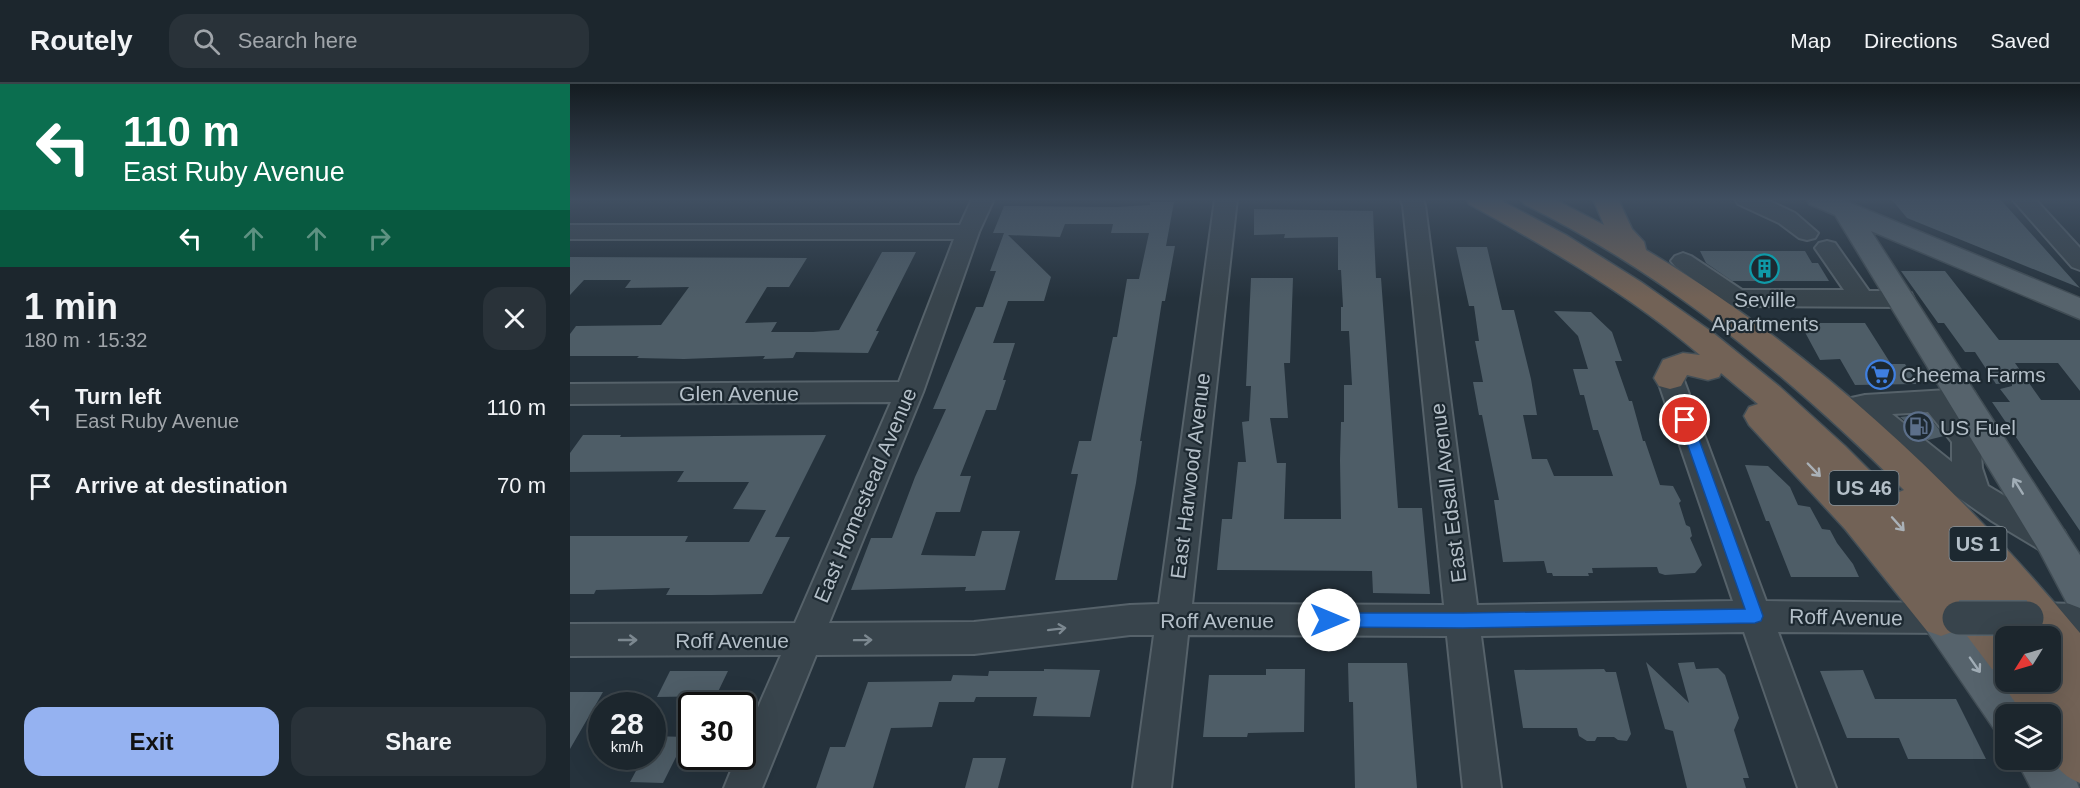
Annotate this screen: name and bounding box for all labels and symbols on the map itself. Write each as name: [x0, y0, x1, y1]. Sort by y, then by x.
building icon: Seville Apartments: [1749, 252, 1781, 284]
place label: Seville Apartments: [1711, 288, 1819, 335]
supermarket icon: Cheema Farms: [1864, 358, 1896, 390]
place label: Cheema Farms: [1901, 363, 2046, 386]
street label: East Harwood Avenue: [1166, 372, 1214, 580]
street label: Glen Avenue: [679, 382, 799, 405]
street label: East Homestead Avenue: [809, 384, 921, 606]
pin: [1659, 394, 1710, 445]
street label: East Edsall Avenue: [1426, 402, 1470, 584]
fuel station icon: US Fuel: [1903, 411, 1935, 443]
place label: US Fuel: [1940, 416, 2016, 439]
one-way arrow: [1807, 462, 1821, 477]
road number: US 46: [1830, 471, 1898, 505]
one-way arrow: [2012, 478, 2024, 495]
one-way arrow: [1891, 516, 1905, 531]
road number: US 1: [1950, 527, 2006, 561]
position arrow: [1297, 588, 1361, 652]
street label: Roff Avenue: [1789, 605, 1903, 629]
street label: Roff Avenue: [1160, 609, 1274, 632]
one-way arrow: [1047, 623, 1067, 634]
north arrow: [1995, 626, 2061, 692]
street label: Roff Avenue: [675, 629, 789, 652]
one-way arrow: [618, 634, 638, 646]
one-way arrow: [852, 634, 872, 645]
one-way arrow: [1969, 657, 1981, 673]
speed limit sign: 30: [678, 692, 756, 770]

